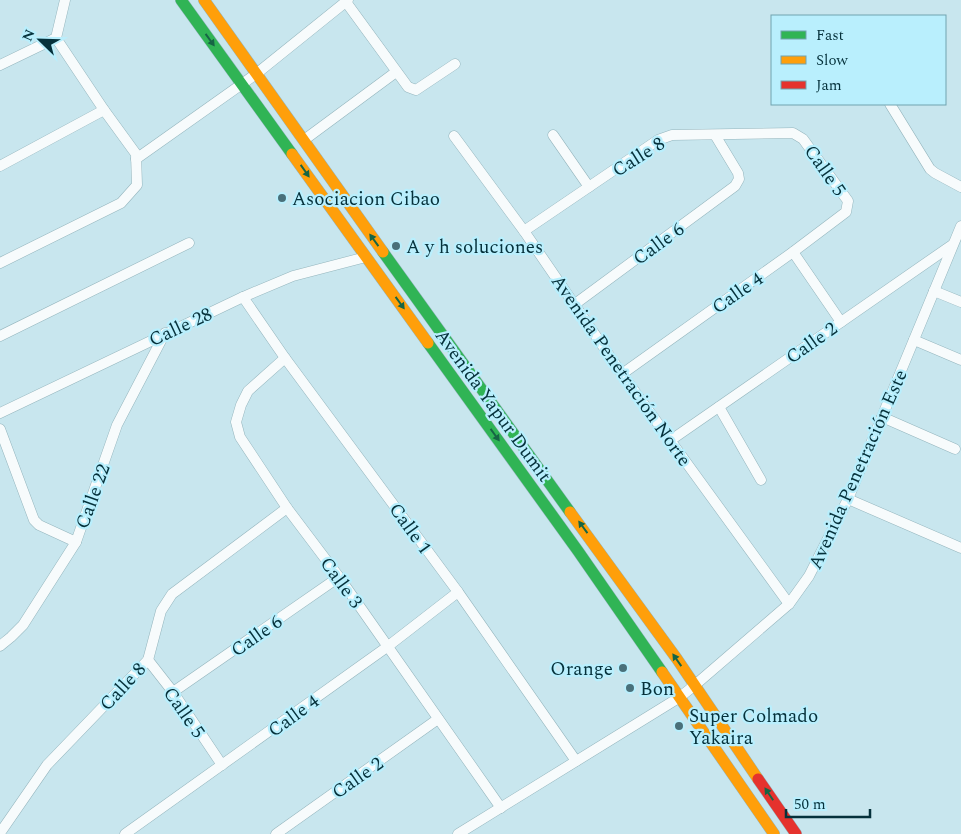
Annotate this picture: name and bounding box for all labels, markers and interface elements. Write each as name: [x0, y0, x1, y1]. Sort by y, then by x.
north arrow: [15, 15, 65, 65]
legend: [771, 15, 946, 105]
text: Fast: [816, 24, 844, 47]
text: N: [17, 26, 40, 44]
one-way arrow: [205, 33, 215, 47]
text: Slow: [816, 49, 848, 72]
text: Jam: [816, 74, 842, 97]
street label: Calle 8: [607, 130, 671, 185]
street label: Calle 5: [796, 139, 853, 203]
one-way arrow: [300, 164, 310, 178]
place label: Asociacion Cibao: [292, 185, 440, 214]
marker: Asociacion Cibao: [276, 192, 288, 204]
street label: Calle 6: [627, 216, 691, 273]
one-way arrow: [369, 233, 379, 247]
place label: A y h soluciones: [406, 233, 543, 262]
marker: A y h soluciones: [390, 240, 402, 252]
street label: Calle 4: [706, 265, 770, 322]
street label: Avenida Penetración Norte: [543, 269, 698, 473]
one-way arrow: [394, 297, 404, 310]
street label: Calle 28: [144, 300, 217, 355]
street label: Calle 2: [780, 315, 844, 372]
street label: Avenida Yapur Dumit: [427, 323, 558, 489]
street label: Avenida Penetración Este: [801, 365, 916, 574]
one-way arrow: [489, 428, 500, 441]
street label: Calle 22: [68, 460, 119, 533]
street label: Calle 1: [381, 497, 438, 561]
one-way arrow: [577, 521, 588, 534]
street label: Calle 3: [312, 551, 370, 615]
street label: Calle 6: [225, 608, 289, 665]
one-way arrow: [672, 653, 682, 666]
place label: Orange: [550, 655, 613, 684]
street label: Calle 8: [93, 656, 153, 718]
marker: Orange: [617, 662, 629, 674]
place label: Bon: [640, 675, 674, 704]
street label: Calle 5: [155, 681, 212, 745]
marker: Bon: [624, 682, 636, 694]
street label: Calle 4: [262, 687, 326, 745]
place label: Super Colmado Yakaira: [689, 702, 818, 753]
marker: Super Colmado Yakaira: [673, 720, 685, 732]
street label: Calle 2: [326, 750, 390, 807]
scale bar: [786, 786, 870, 818]
one-way arrow: [764, 787, 774, 800]
text: 50 m: [794, 793, 826, 816]

